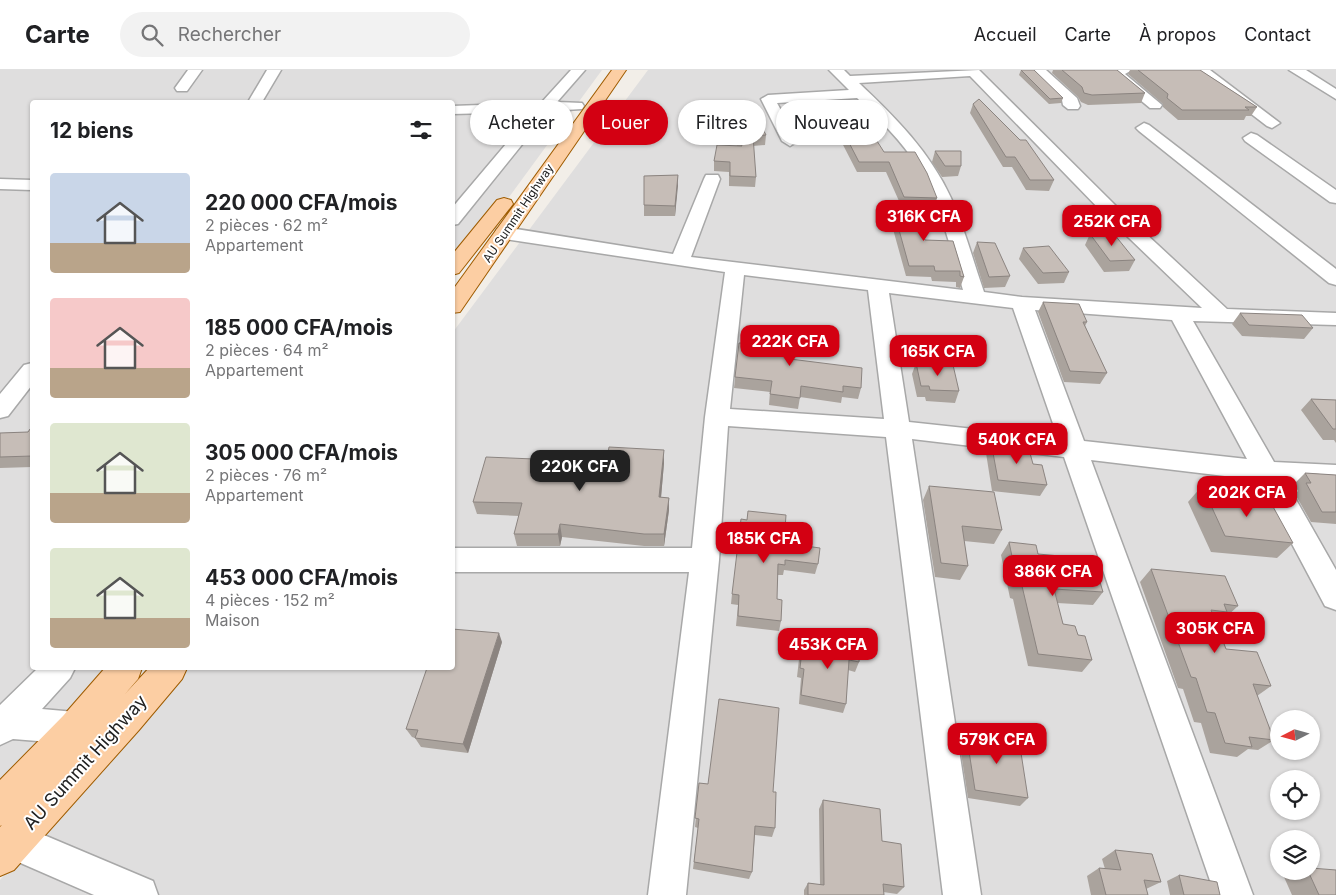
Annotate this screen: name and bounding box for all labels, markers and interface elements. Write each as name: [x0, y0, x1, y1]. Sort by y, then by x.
search box: [120, 12, 470, 57]
text: Carte: [25, 20, 90, 49]
icon: search: [138, 21, 166, 49]
text: Rechercher: [178, 23, 281, 46]
text: Accueil: [974, 24, 1037, 45]
text: Carte: [1065, 24, 1111, 45]
text: À propos: [1139, 24, 1216, 45]
text: Contact: [1244, 24, 1311, 45]
chip: Acheter: [470, 100, 573, 145]
chip: Louer: [583, 100, 668, 145]
chip: Filtres: [678, 100, 766, 145]
chip: Nouveau: [776, 100, 888, 145]
icon: filters: [407, 116, 435, 144]
text: 12 biens: [50, 118, 134, 143]
street label: AU Summit Highway: [479, 161, 557, 265]
text: 220 000 CFA/mois: [205, 190, 398, 215]
icon: home: [90, 193, 150, 253]
pin: 316K CFA: [872, 200, 976, 242]
pin: 252K CFA: [1060, 204, 1164, 247]
text: 316K CFA: [887, 206, 961, 226]
text: 252K CFA: [1073, 211, 1151, 231]
text: 2 pièces · 62 m²: [205, 215, 328, 235]
text: Appartement: [205, 235, 303, 255]
text: 185 000 CFA/mois: [205, 315, 393, 340]
icon: home: [90, 318, 150, 378]
pin: 222K CFA: [738, 324, 842, 367]
text: 222K CFA: [751, 331, 829, 351]
pin: 165K CFA: [886, 334, 990, 377]
text: 2 pièces · 64 m²: [205, 340, 329, 360]
text: 165K CFA: [901, 341, 975, 361]
text: Appartement: [205, 360, 303, 380]
pin: 540K CFA: [965, 422, 1069, 465]
text: 540K CFA: [978, 429, 1056, 449]
text: 305 000 CFA/mois: [205, 440, 398, 465]
icon: home: [90, 443, 150, 503]
pin: 220K CFA: [528, 450, 632, 492]
text: 220K CFA: [541, 456, 619, 476]
text: 2 pièces · 76 m²: [205, 465, 327, 485]
pin: 202K CFA: [1195, 476, 1299, 518]
text: 202K CFA: [1208, 482, 1286, 502]
text: Appartement: [205, 485, 303, 505]
pin: 185K CFA: [712, 522, 816, 564]
text: 185K CFA: [727, 528, 801, 548]
pin: 386K CFA: [1001, 554, 1105, 597]
text: 386K CFA: [1014, 561, 1092, 581]
text: 453 000 CFA/mois: [205, 565, 398, 590]
icon: home: [90, 568, 150, 628]
text: 4 pièces · 152 m²: [205, 590, 335, 610]
text: Maison: [205, 610, 260, 630]
pin: 305K CFA: [1163, 612, 1267, 654]
text: 305K CFA: [1176, 618, 1254, 638]
pin: 453K CFA: [776, 628, 880, 670]
text: 453K CFA: [789, 634, 867, 654]
street label: AU Summit Highway: [19, 690, 151, 834]
north arrow: [1270, 710, 1320, 760]
map controls: [1270, 710, 1320, 880]
pin: 579K CFA: [945, 722, 1049, 765]
text: 579K CFA: [959, 729, 1035, 749]
button: locate: [1270, 770, 1320, 820]
button: layers: [1270, 830, 1320, 880]

